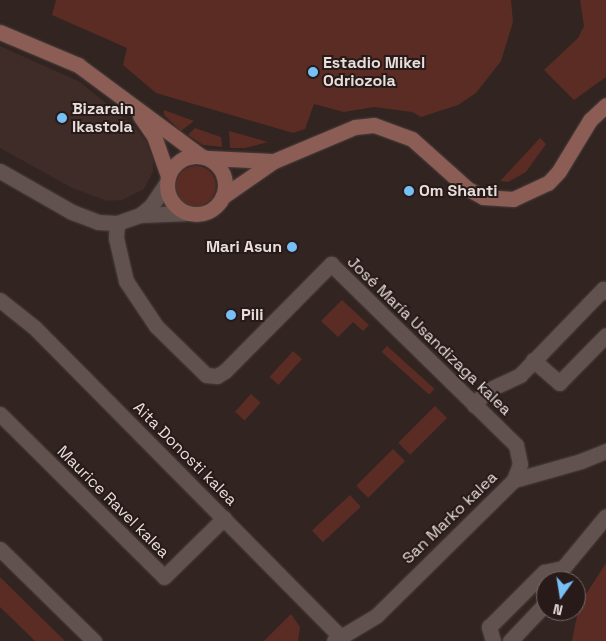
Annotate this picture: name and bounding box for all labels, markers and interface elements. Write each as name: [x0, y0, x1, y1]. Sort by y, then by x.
place label: Estadio Mikel Odriozola: [323, 53, 425, 91]
marker: Estadio Mikel Odriozola: [307, 66, 319, 78]
place label: Bizarain Ikastola: [72, 99, 134, 137]
marker: Bizarain Ikastola: [56, 112, 68, 124]
place label: Om Shanti: [419, 181, 498, 201]
marker: Om Shanti: [403, 185, 415, 197]
place label: Mari Asun: [206, 237, 282, 257]
marker: Mari Asun: [286, 241, 298, 253]
street label: José María Usandizaga kalea: [343, 252, 515, 420]
place label: Pili: [241, 305, 263, 325]
marker: Pili: [225, 309, 237, 321]
street label: Aita Donosti kalea: [129, 398, 241, 510]
street label: Maurice Ravel kalea: [53, 442, 173, 562]
street label: San Marko kalea: [399, 468, 501, 568]
north arrow: [536, 571, 586, 621]
text: N: [551, 600, 564, 619]

